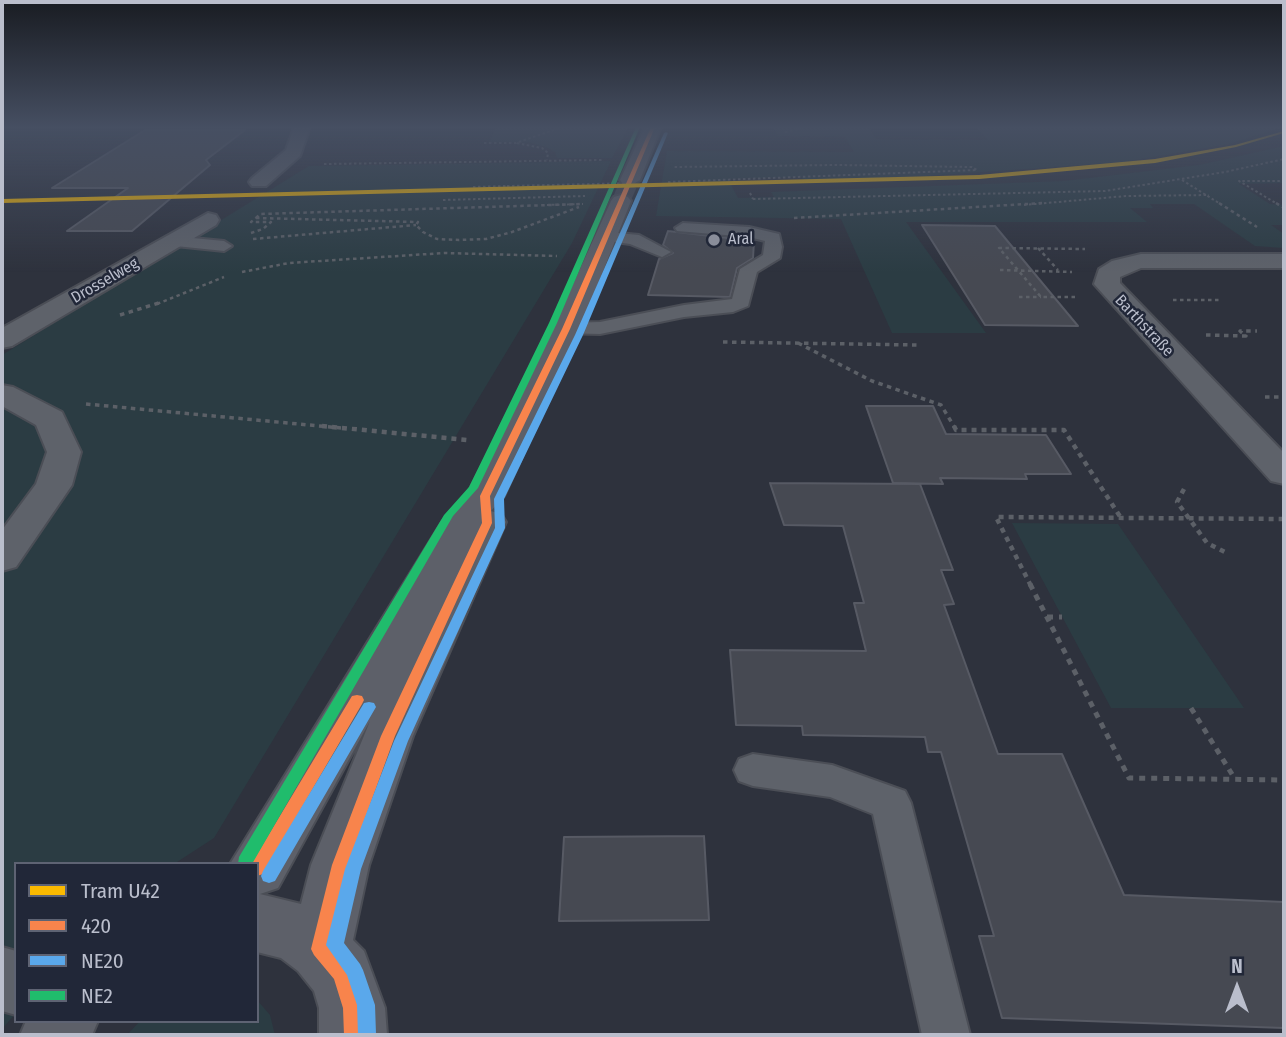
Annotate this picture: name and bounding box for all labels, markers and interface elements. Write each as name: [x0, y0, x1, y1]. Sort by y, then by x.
place label: Aral: [728, 230, 753, 250]
marker: Aral: [706, 232, 722, 248]
street label: Drosselweg: [68, 254, 142, 308]
street label: Barthstraße: [1111, 291, 1177, 361]
legend: [14, 862, 259, 1023]
text: Tram U42: [81, 878, 160, 904]
text: 420: [81, 913, 111, 939]
text: NE20: [81, 948, 124, 974]
north arrow: [1202, 953, 1272, 1023]
text: N: [1231, 955, 1243, 978]
text: NE2: [81, 983, 113, 1009]

